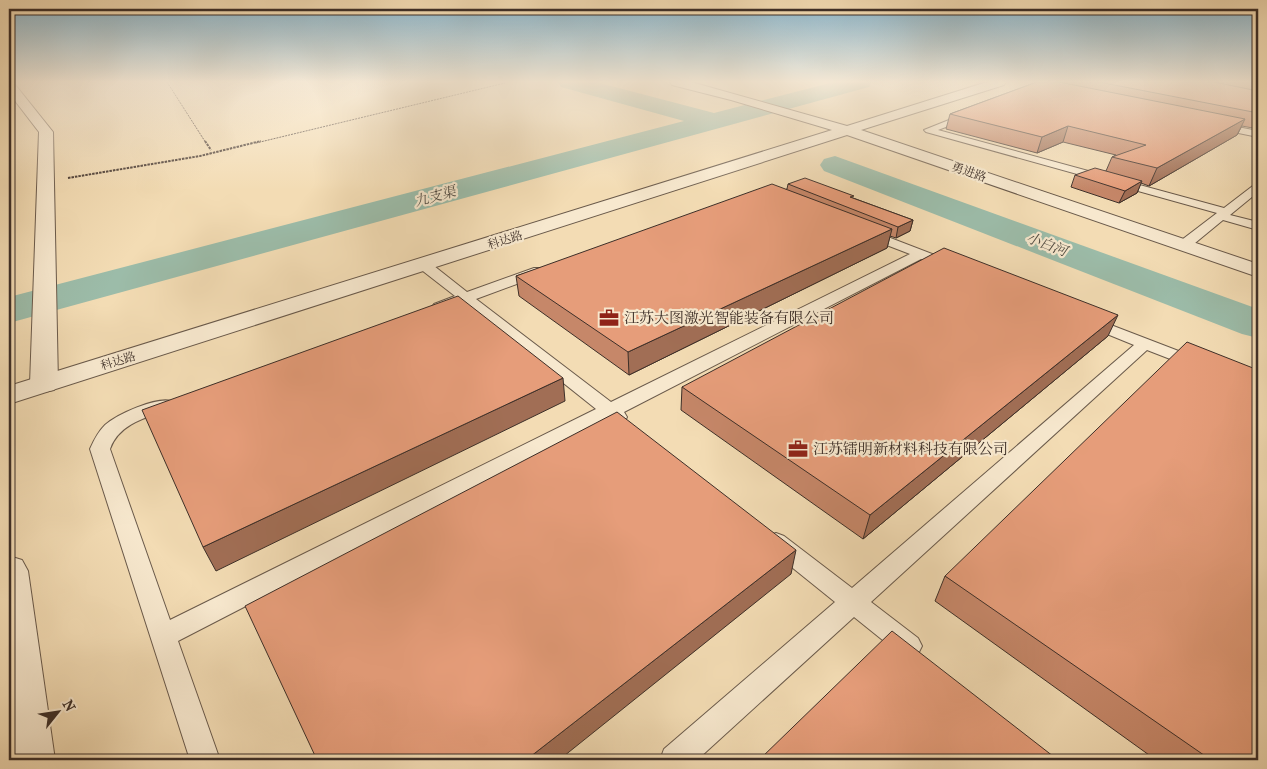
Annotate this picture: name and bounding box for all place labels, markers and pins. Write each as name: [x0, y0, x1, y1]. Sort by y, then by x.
office icon: 江苏大图激光智能装备有限公司: [598, 307, 620, 329]
place label: 江苏大图激光智能装备有限公司: [624, 309, 834, 327]
office icon: 江苏镭明新材料科技有限公司: [787, 438, 809, 460]
place label: 江苏镭明新材料科技有限公司: [813, 440, 1008, 458]

